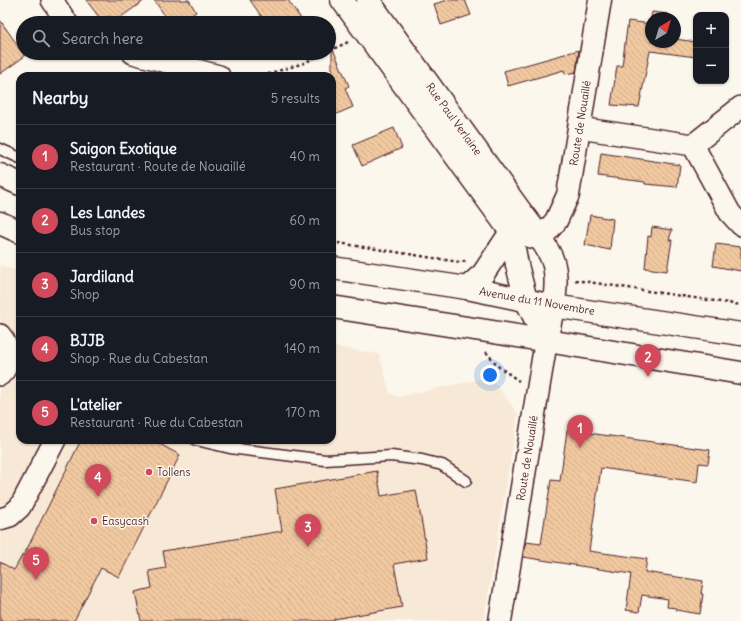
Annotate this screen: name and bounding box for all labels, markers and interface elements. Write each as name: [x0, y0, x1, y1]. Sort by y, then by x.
north arrow: [645, 12, 681, 48]
map controls: [693, 12, 729, 84]
button: +: [693, 12, 729, 48]
search box: [16, 16, 336, 60]
icon: search: [30, 27, 52, 49]
text: Search here: [62, 29, 143, 48]
button: −: [693, 48, 729, 84]
street label: Route de Nouaillé: [566, 79, 594, 167]
street label: Rue Paul Verlaine: [423, 80, 485, 158]
text: Nearby: [32, 87, 88, 109]
text: 5 results: [271, 90, 320, 107]
text: Saigon Exotique: [70, 139, 177, 158]
text: 1: [42, 148, 48, 165]
text: 40 m: [289, 148, 320, 165]
text: Restaurant · Route de Nouaillé: [70, 158, 246, 175]
text: Les Landes: [70, 203, 145, 222]
text: 2: [41, 212, 49, 229]
text: 60 m: [289, 212, 320, 229]
text: Bus stop: [70, 222, 120, 239]
text: Jardiland: [70, 267, 134, 286]
text: 3: [41, 276, 49, 293]
text: 90 m: [289, 276, 320, 293]
street label: Avenue du 11 Novembre: [478, 284, 596, 318]
text: Shop: [70, 286, 99, 303]
text: BJJB: [70, 331, 105, 350]
text: 4: [41, 340, 49, 357]
text: 140 m: [284, 340, 320, 357]
pin: 2: [635, 344, 661, 377]
text: Shop · Rue du Cabestan: [70, 350, 208, 367]
your location: [480, 365, 500, 385]
text: L'atelier: [70, 395, 122, 414]
text: 5: [41, 404, 49, 421]
text: 170 m: [285, 404, 320, 421]
text: Restaurant · Rue du Cabestan: [70, 414, 243, 431]
street label: Route de Nouaillé: [513, 414, 541, 502]
pin: 1: [567, 415, 593, 448]
pin: 4: [85, 464, 111, 497]
place label: Tollens: [157, 465, 190, 479]
marker: Tollens: [144, 467, 154, 477]
place label: Easycash: [102, 514, 149, 528]
pin: 3: [295, 514, 321, 547]
marker: Easycash: [89, 516, 99, 526]
pin: 5: [23, 547, 49, 580]

